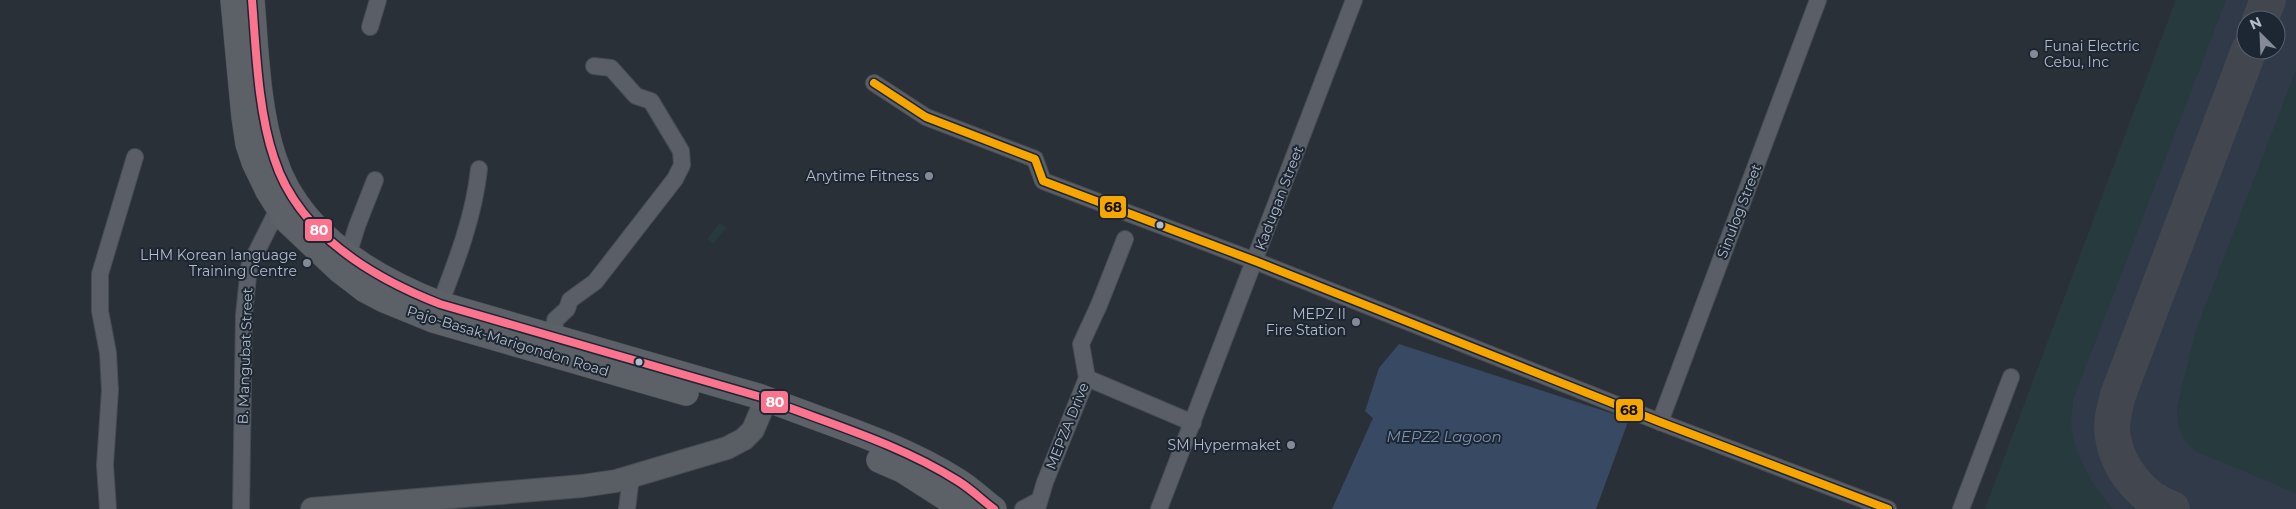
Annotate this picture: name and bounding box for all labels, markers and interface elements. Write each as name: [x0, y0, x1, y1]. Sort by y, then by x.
north arrow: [2236, 10, 2286, 60]
text: N: [2247, 13, 2265, 34]
place label: Funai Electric Cebu, Inc: [2044, 37, 2140, 71]
marker: Funai Electric Cebu, Inc: [2028, 48, 2040, 60]
street label: Kadugan Street: [1251, 143, 1307, 253]
street label: Sinulog Street: [1713, 161, 1765, 261]
place label: Anytime Fitness: [806, 167, 919, 185]
marker: Anytime Fitness: [923, 170, 935, 182]
line badge: 68: [1099, 195, 1127, 219]
text: 68: [1104, 198, 1122, 216]
line badge: 80: [304, 218, 333, 242]
unlabelled marker: [1155, 220, 1165, 230]
text: 80: [310, 221, 328, 239]
place label: LHM Korean language Training Centre: [140, 246, 297, 280]
marker: LHM Korean language Training Centre: [301, 257, 313, 269]
street label: B. Mangubat Street: [234, 287, 256, 425]
street label: Pajo-Basak-Marigondon Road: [405, 302, 611, 380]
place label: MEPZ II Fire Station: [1266, 305, 1346, 339]
marker: MEPZ II Fire Station: [1350, 316, 1362, 328]
unlabelled marker: [634, 357, 644, 367]
street label: MEPZA Drive: [1041, 380, 1093, 472]
line badge: 80: [760, 390, 789, 414]
text: 80: [766, 393, 784, 411]
line badge: 68: [1615, 398, 1644, 422]
text: 68: [1620, 401, 1638, 419]
water label: MEPZ2 Lagoon: [1386, 427, 1502, 446]
place label: SM Hypermaket: [1168, 436, 1281, 454]
marker: SM Hypermaket: [1285, 439, 1297, 451]

